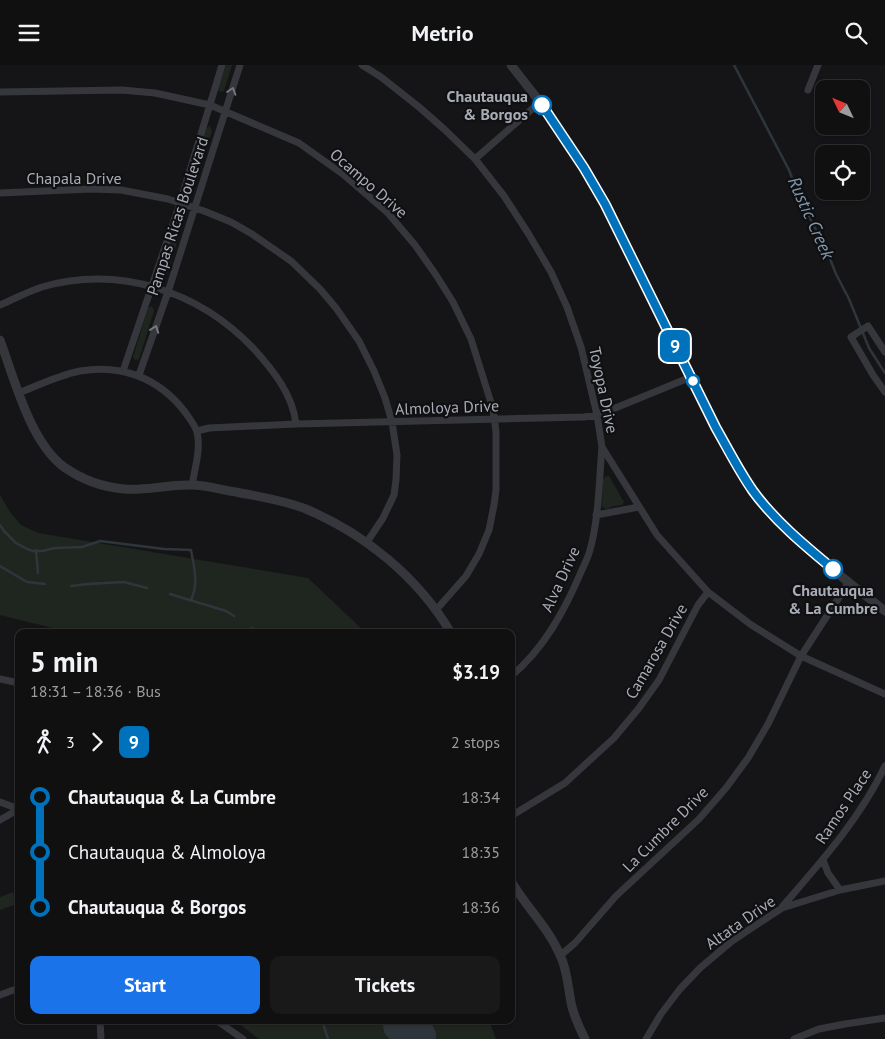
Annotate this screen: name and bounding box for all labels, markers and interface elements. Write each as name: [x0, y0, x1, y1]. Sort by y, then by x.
icon: menu: [15, 19, 43, 47]
text: Metrio: [412, 19, 473, 47]
icon: search: [842, 19, 870, 47]
north arrow: [815, 80, 870, 135]
map controls: [815, 80, 870, 200]
place label: Chautauqua & Borgos: [447, 86, 528, 124]
one-way arrow: [226, 88, 236, 96]
marker: Chautauqua & Borgos: [532, 95, 552, 115]
street label: Pampas Ricas Boulevard: [142, 134, 212, 298]
street label: Ocampo Drive: [326, 144, 412, 222]
button: locate: [815, 145, 870, 200]
street label: Chapala Drive: [26, 168, 122, 188]
water label: Rustic Creek: [783, 173, 840, 264]
one-way arrow: [149, 326, 159, 334]
line badge: 9: [659, 330, 691, 362]
text: 9: [670, 334, 680, 357]
street label: Toyopa Drive: [585, 345, 623, 435]
unlabelled marker: [686, 374, 700, 388]
street label: Almoloya Drive: [395, 395, 499, 419]
street label: Alva Drive: [536, 543, 584, 615]
marker: Chautauqua & La Cumbre: [823, 559, 843, 579]
place label: Chautauqua & La Cumbre: [788, 580, 878, 618]
street label: Camarosa Drive: [621, 600, 691, 702]
text: 5 min: [30, 643, 98, 680]
text: $3.19: [452, 660, 500, 684]
text: 18:31 – 18:36 · Bus: [30, 681, 161, 701]
icon: walk: [30, 728, 58, 756]
icon: forward: [83, 728, 111, 756]
text: 9: [129, 730, 139, 753]
text: 3: [66, 732, 75, 752]
text: 2 stops: [451, 732, 500, 752]
street label: Ramos Place: [811, 765, 875, 847]
street label: La Cumbre Drive: [618, 782, 712, 876]
text: Chautauqua & La Cumbre: [68, 785, 276, 809]
text: 18:34: [462, 787, 500, 807]
text: Chautauqua & Almoloya: [68, 840, 266, 864]
text: 18:35: [462, 842, 500, 862]
street label: Altata Drive: [701, 891, 779, 953]
text: Chautauqua & Borgos: [68, 895, 246, 919]
text: 18:36: [462, 897, 500, 917]
button: Start: [30, 956, 260, 1014]
button: Tickets: [270, 956, 500, 1014]

